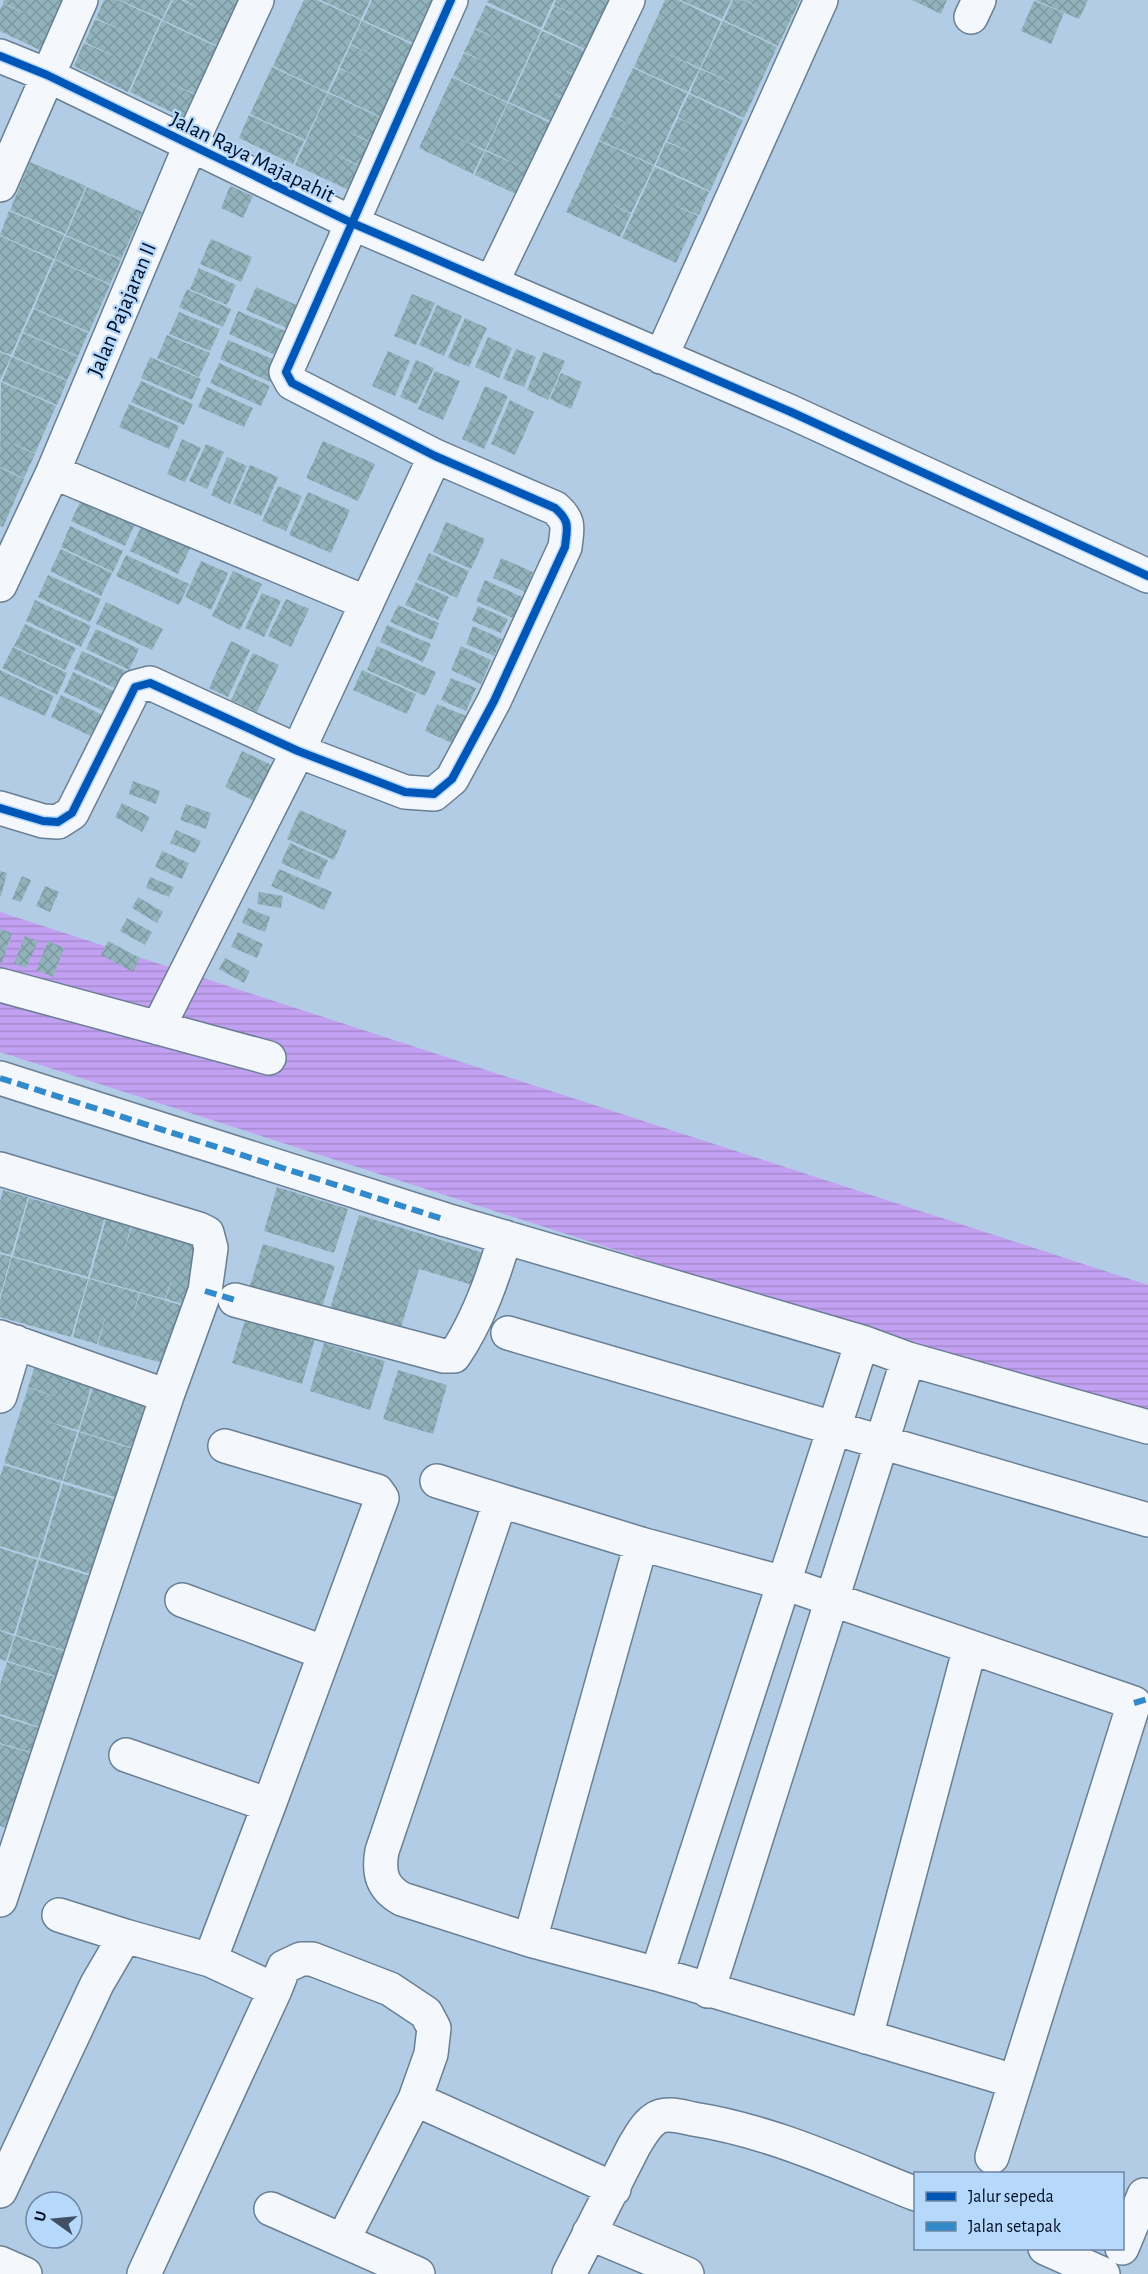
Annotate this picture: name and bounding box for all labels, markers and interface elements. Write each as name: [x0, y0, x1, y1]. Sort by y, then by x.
street label: Jalan Raya Majapahit: [167, 108, 338, 206]
street label: Jalan Pajajaran II: [84, 239, 160, 380]
legend: [914, 2172, 1124, 2250]
text: Jalur sepeda: [968, 2188, 1054, 2206]
north arrow: [24, 2190, 84, 2250]
text: U: [31, 2209, 50, 2223]
text: Jalan setapak: [968, 2218, 1062, 2236]

